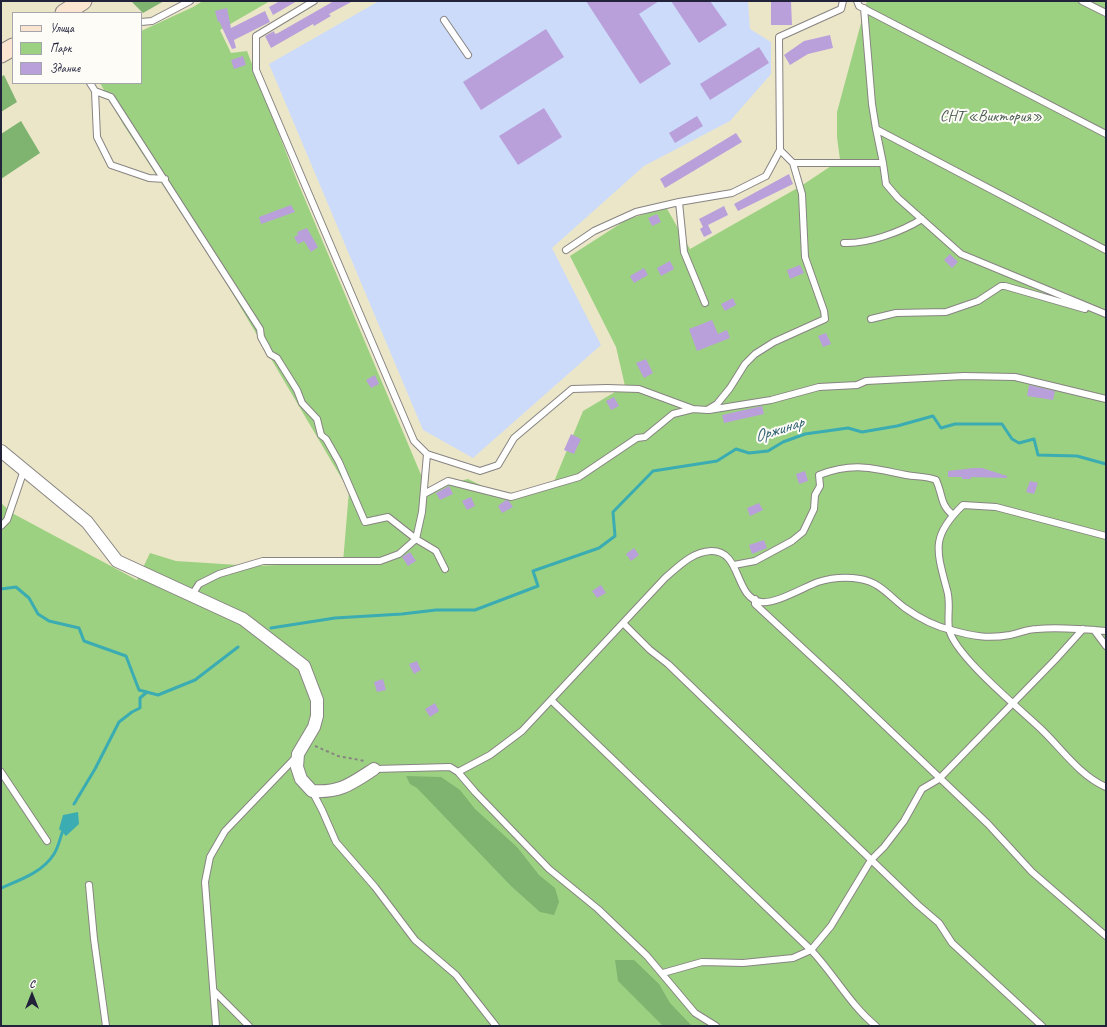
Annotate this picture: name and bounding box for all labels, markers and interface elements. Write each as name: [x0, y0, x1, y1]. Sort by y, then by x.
legend: [12, 12, 142, 84]
text: Улица: [50, 20, 74, 36]
text: Парк: [50, 40, 71, 56]
text: Здание: [50, 60, 80, 76]
park label: СНТ «Виктория»: [940, 107, 1042, 127]
water label: Оржинар: [752, 413, 806, 447]
north arrow: [12, 975, 52, 1015]
text: С: [29, 976, 35, 990]

